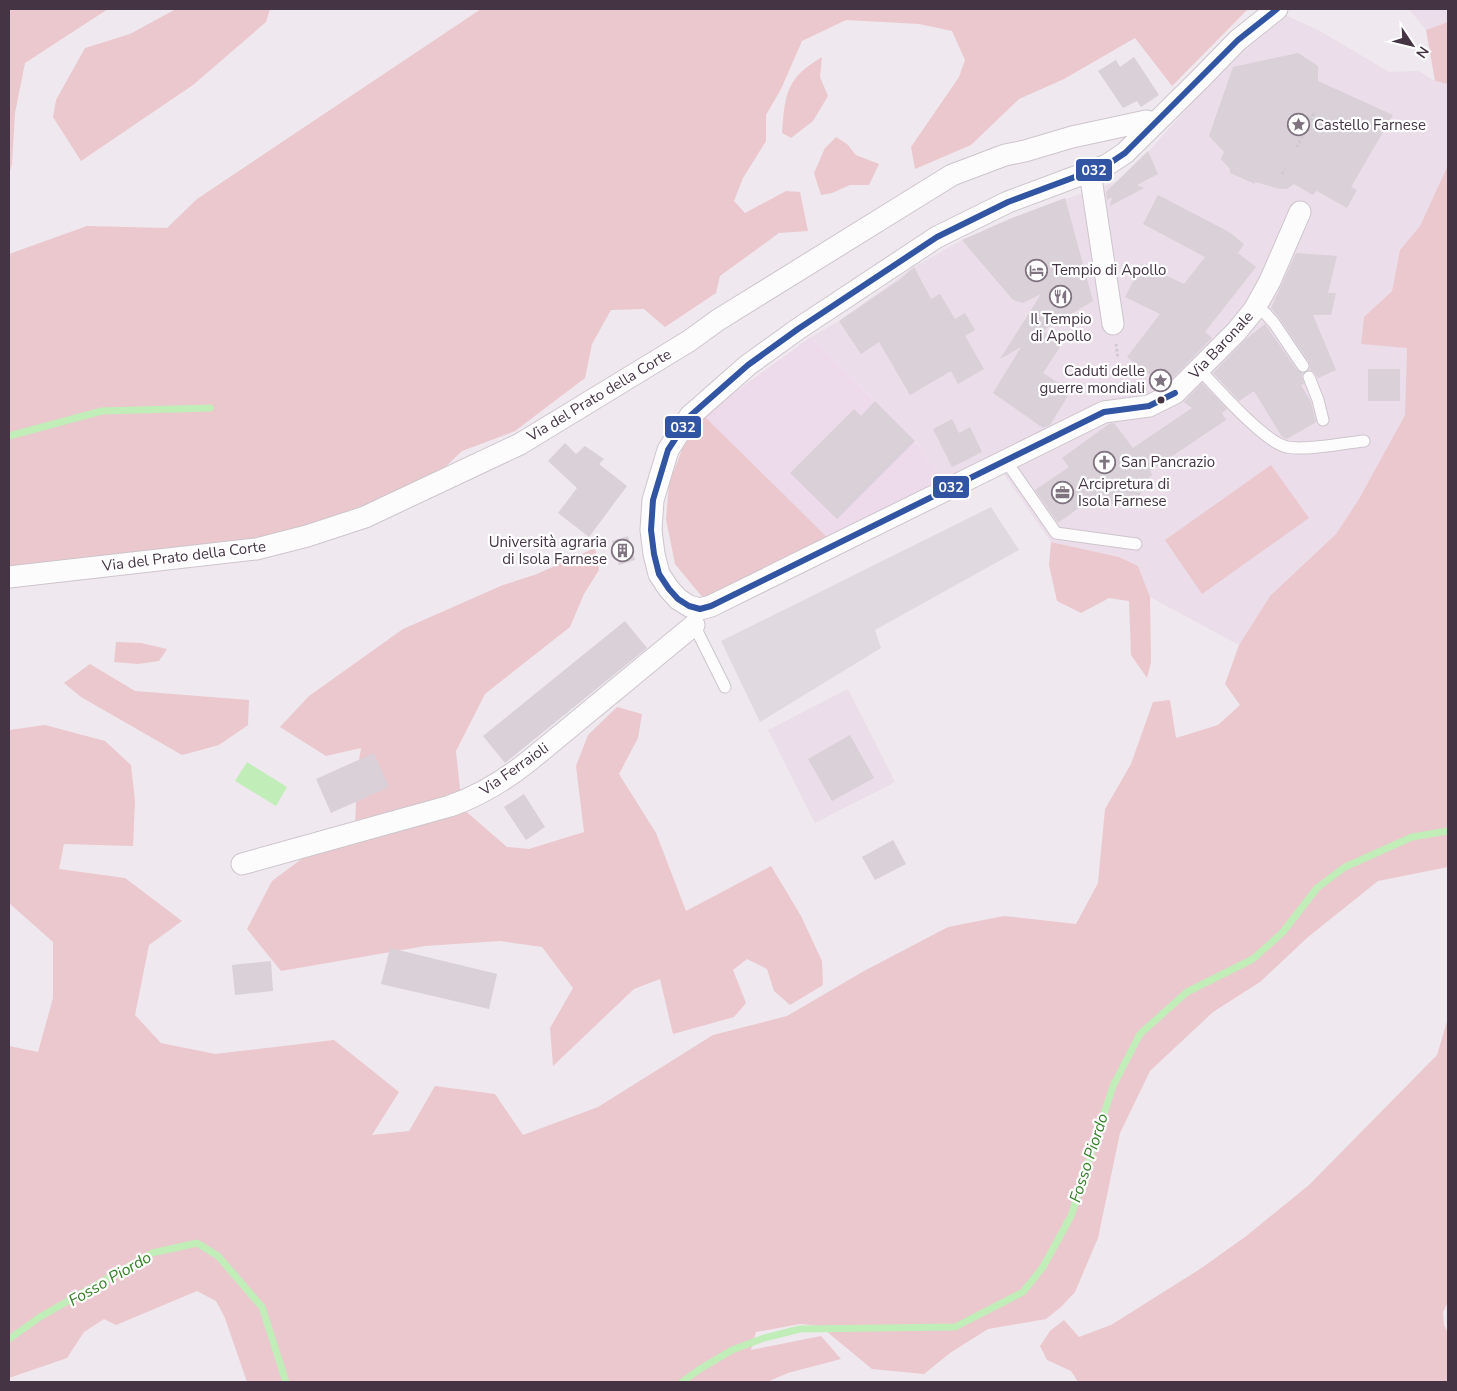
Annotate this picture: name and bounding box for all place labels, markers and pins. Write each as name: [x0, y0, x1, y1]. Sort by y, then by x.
place icon: Castello Farnese: [1286, 113, 1310, 137]
place label: Castello Farnese: [1314, 115, 1426, 135]
hotel icon: Tempio di Apollo: [1024, 258, 1048, 282]
place label: Tempio di Apollo: [1052, 260, 1166, 280]
restaurant icon: Il Tempio di Apollo: [1049, 284, 1073, 308]
place label: Il Tempio di Apollo: [1030, 309, 1092, 346]
place label: Caduti delle guerre mondiali: [1040, 361, 1145, 398]
place icon: Caduti delle guerre mondiali: [1149, 368, 1173, 392]
unlabelled marker: [1156, 395, 1166, 405]
church icon: San Pancrazio: [1093, 450, 1117, 474]
place label: San Pancrazio: [1121, 452, 1215, 472]
place label: Arcipretura di Isola Farnese: [1078, 474, 1170, 511]
office icon: Arcipretura di Isola Farnese: [1050, 481, 1074, 505]
place label: Università agraria di Isola Farnese: [489, 532, 607, 569]
building icon: Università agraria di Isola Farnese: [611, 539, 635, 563]

